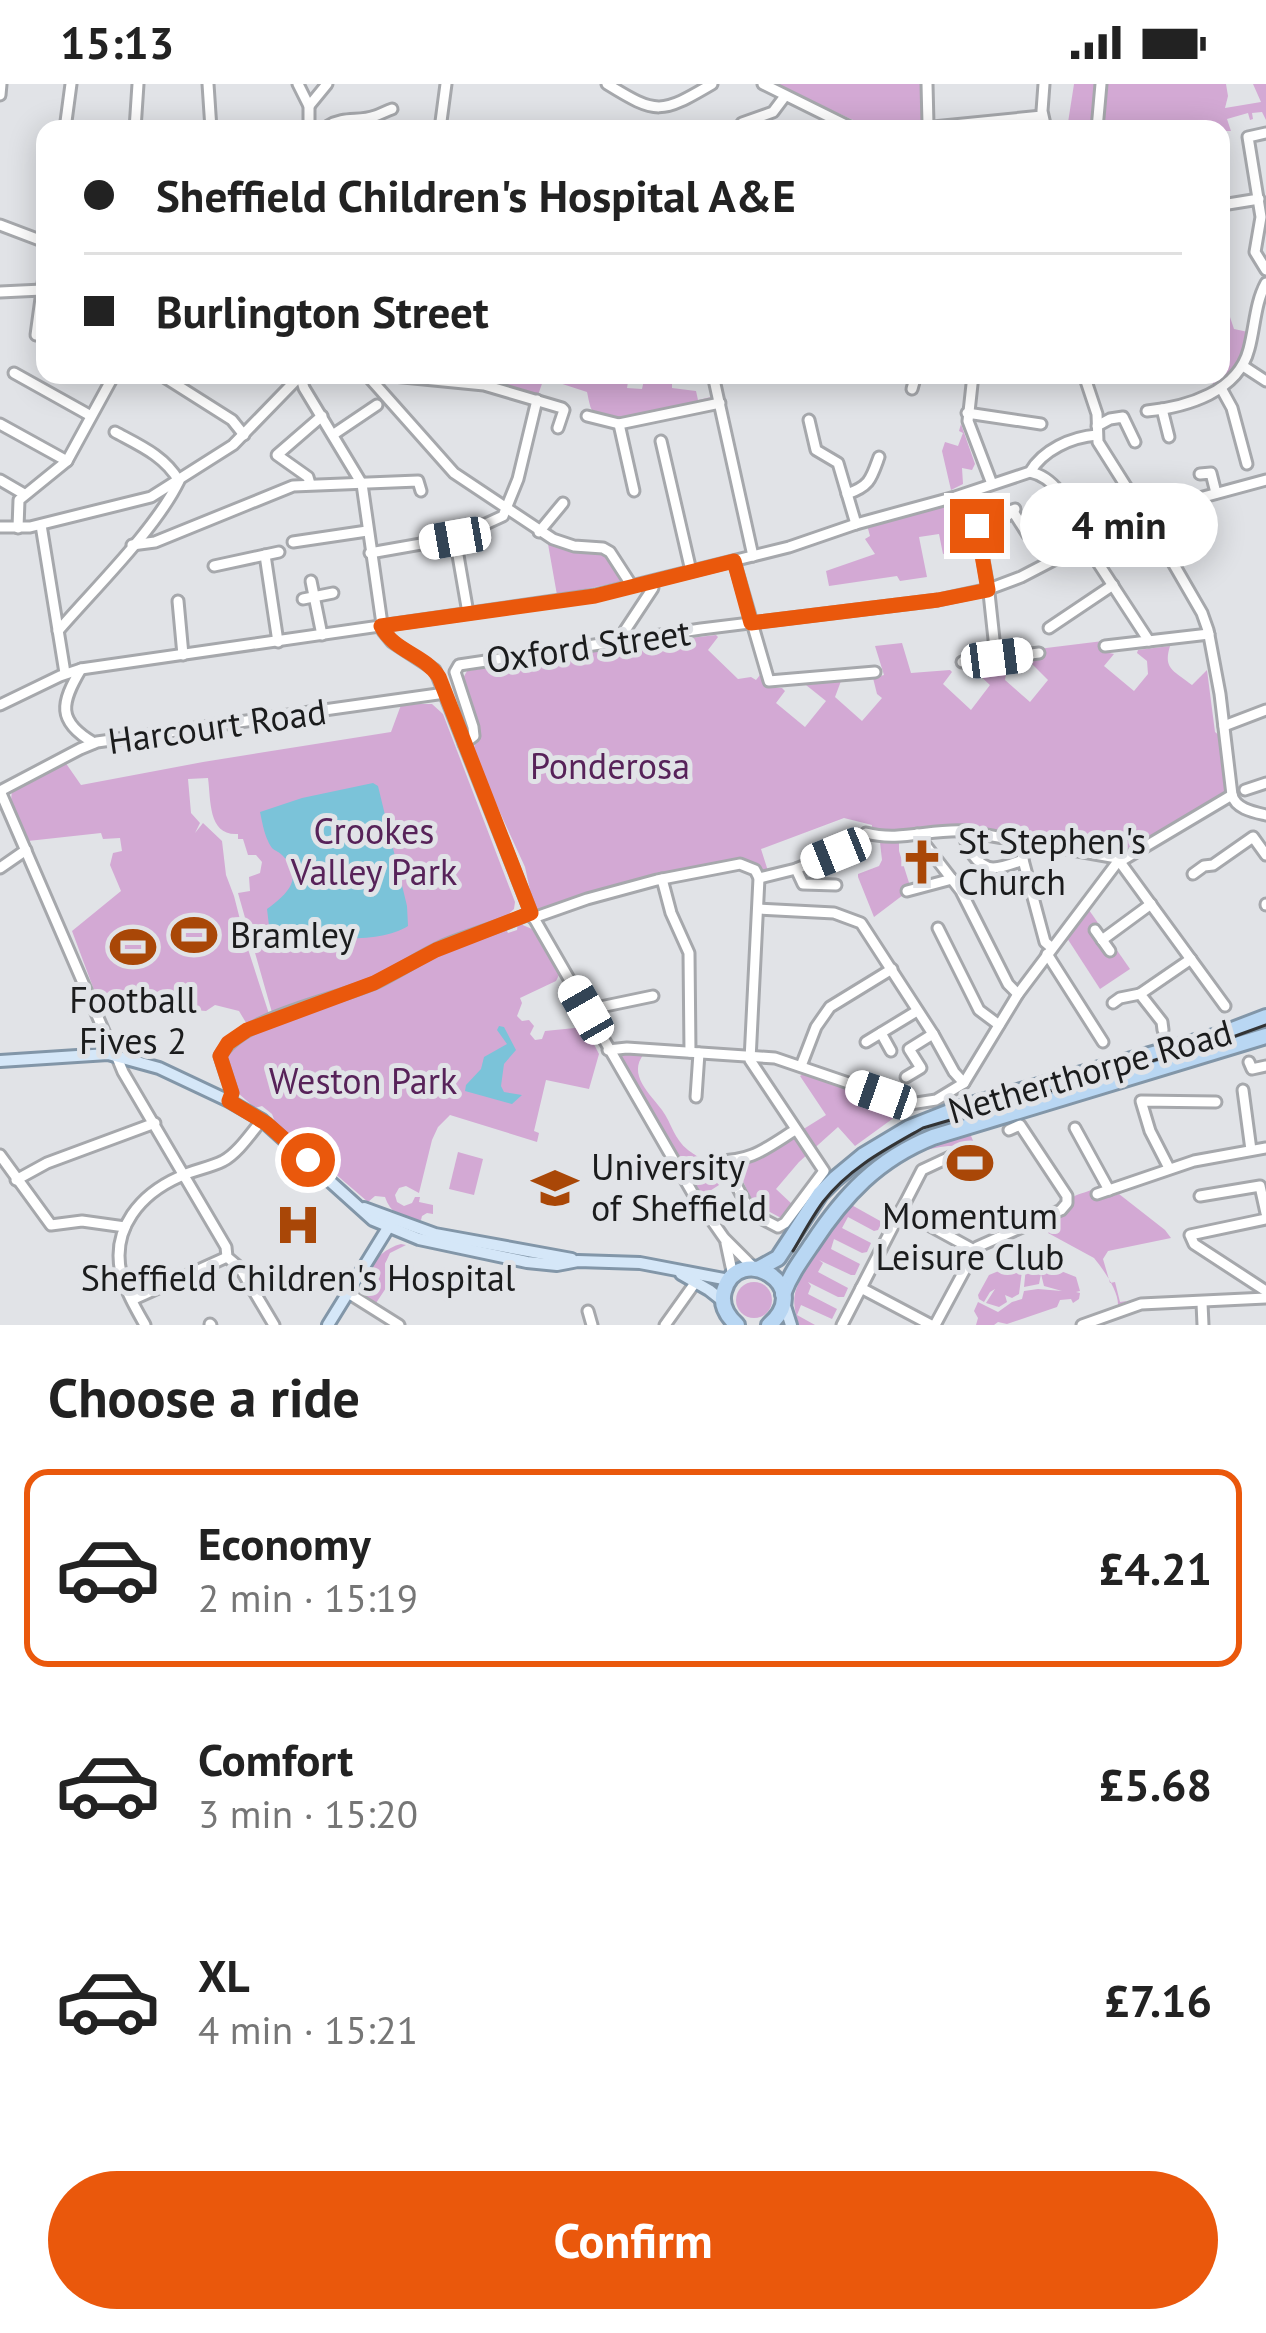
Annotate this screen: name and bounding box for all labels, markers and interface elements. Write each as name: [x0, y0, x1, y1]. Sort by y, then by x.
text: 15:13: [60, 13, 174, 71]
text: Sheffield Children's Hospital A&E: [156, 166, 796, 224]
text: Burlington Street: [156, 282, 489, 340]
callout: 4 min: [1019, 484, 1217, 568]
route end: [950, 499, 1004, 553]
text: 4 min: [1071, 499, 1167, 550]
car: [416, 514, 494, 562]
street label: Oxford Street: [483, 608, 693, 683]
car: [959, 636, 1035, 680]
street label: Harcourt Road: [105, 687, 329, 764]
park label: Ponderosa: [530, 742, 690, 789]
park label: Crookes Valley Park: [290, 807, 457, 895]
place label: St Stephen's Church: [958, 817, 1146, 905]
car: [796, 823, 876, 883]
church icon: St Stephen's Church: [897, 837, 947, 887]
sports icon: Bramley: [169, 910, 219, 960]
place label: Bramley: [230, 911, 355, 958]
sports icon: Football Fives 2: [108, 922, 158, 972]
car: [552, 970, 620, 1050]
place label: Football Fives 2: [69, 976, 197, 1064]
street label: Netherthorpe Road: [943, 1008, 1237, 1133]
park label: Weston Park: [269, 1057, 457, 1104]
car: [841, 1066, 921, 1124]
route start: [281, 1133, 335, 1187]
sports icon: Momentum Leisure Club: [945, 1138, 995, 1188]
place label: University of Sheffield: [591, 1143, 767, 1231]
school or university icon: University of Sheffield: [530, 1163, 580, 1213]
place label: Momentum Leisure Club: [875, 1192, 1065, 1280]
hospital icon: Sheffield Children's Hospital: [273, 1200, 323, 1250]
place label: Sheffield Children's Hospital: [81, 1254, 516, 1301]
text: Choose a ride: [48, 1362, 360, 1432]
icon: car: [54, 1514, 162, 1622]
text: Economy: [198, 1514, 371, 1572]
text: £4.21: [1099, 1539, 1212, 1597]
text: 2 min · 15:19: [198, 1572, 418, 1623]
icon: car: [54, 1730, 162, 1838]
text: Comfort: [198, 1730, 353, 1788]
text: £5.68: [1099, 1755, 1212, 1813]
text: 3 min · 15:20: [198, 1788, 418, 1839]
icon: car: [54, 1946, 162, 2054]
text: XL: [198, 1946, 250, 2004]
text: £7.16: [1104, 1971, 1212, 2029]
text: 4 min · 15:21: [198, 2004, 418, 2055]
button: Confirm: [48, 2171, 1218, 2309]

